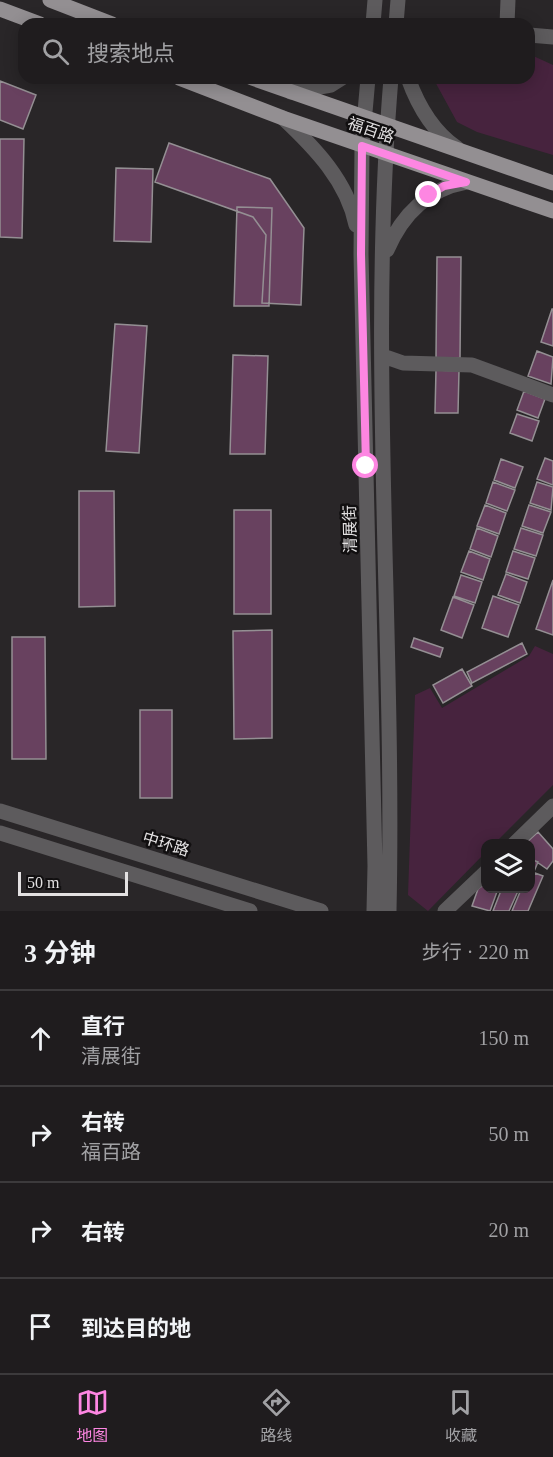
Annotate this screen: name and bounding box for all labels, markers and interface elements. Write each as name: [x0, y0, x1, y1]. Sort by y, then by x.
search box: [18, 18, 535, 84]
icon: search: [39, 35, 72, 68]
text: 搜索地点: [87, 41, 175, 66]
street label: 福百路: [346, 114, 396, 146]
route end: [415, 181, 441, 207]
route start: [352, 452, 378, 478]
street label: 清展街: [341, 505, 359, 553]
street label: 中环路: [141, 829, 191, 859]
map controls: [481, 839, 535, 893]
button: layers: [481, 839, 535, 893]
scale bar: [18, 869, 128, 896]
text: 50 m: [27, 874, 59, 891]
text: 3 分钟: [24, 939, 96, 968]
text: 步行 · 220 m: [422, 941, 529, 963]
text: 直行: [81, 1014, 125, 1039]
icon: ahead: [24, 1022, 57, 1055]
text: 150 m: [478, 1027, 529, 1049]
text: 清展街: [81, 1045, 141, 1067]
text: 右转: [81, 1110, 125, 1135]
icon: right: [24, 1118, 57, 1151]
text: 50 m: [488, 1123, 529, 1145]
text: 福百路: [81, 1141, 141, 1163]
icon: right: [24, 1214, 57, 1247]
text: 20 m: [488, 1219, 529, 1241]
text: 右转: [81, 1220, 125, 1245]
icon: arrive: [24, 1310, 57, 1343]
text: 到达目的地: [81, 1316, 191, 1341]
tab: 地图: [76, 1386, 109, 1446]
tab: 路线: [260, 1386, 293, 1446]
tab: 收藏: [444, 1386, 477, 1446]

